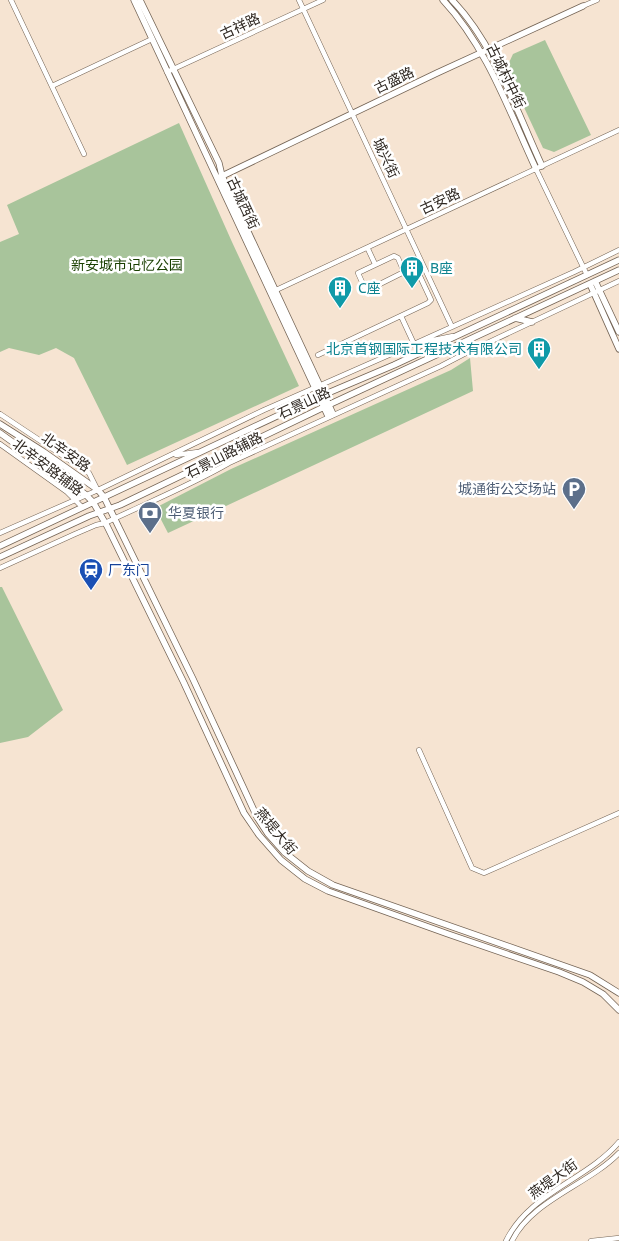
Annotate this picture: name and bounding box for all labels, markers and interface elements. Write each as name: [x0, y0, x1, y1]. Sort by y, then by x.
street label: 古祥路: [217, 8, 263, 43]
street label: 古城村中街: [483, 40, 530, 111]
street label: 古盛路: [371, 62, 417, 97]
street label: 城兴街: [369, 135, 404, 181]
street label: 古城西街: [223, 173, 264, 232]
street label: 古安路: [417, 183, 463, 218]
park label: 新安城市记忆公园: [71, 255, 183, 274]
building icon: B座: [399, 255, 425, 289]
place label: B座: [430, 258, 453, 277]
building icon: C座: [327, 275, 353, 309]
place label: C座: [358, 278, 381, 297]
building icon: 北京首钢国际工程技术有限公司: [526, 336, 552, 370]
place label: 北京首钢国际工程技术有限公司: [326, 339, 522, 358]
street label: 石景山路: [274, 382, 333, 423]
street label: 石景山路辅路: [182, 427, 266, 482]
street label: 北辛安路: [38, 428, 95, 475]
street label: 北辛安路辅路: [9, 434, 88, 499]
parking icon: 城通街公交场站: [561, 476, 587, 510]
place label: 城通街公交场站: [458, 479, 556, 498]
bank icon: 华夏银行: [137, 500, 163, 534]
place label: 华夏银行: [168, 503, 224, 522]
station icon: 厂东门: [78, 557, 104, 591]
place label: 厂东门: [108, 560, 150, 579]
street label: 燕堤大街: [251, 803, 302, 858]
street label: 燕堤大街: [524, 1154, 581, 1203]

